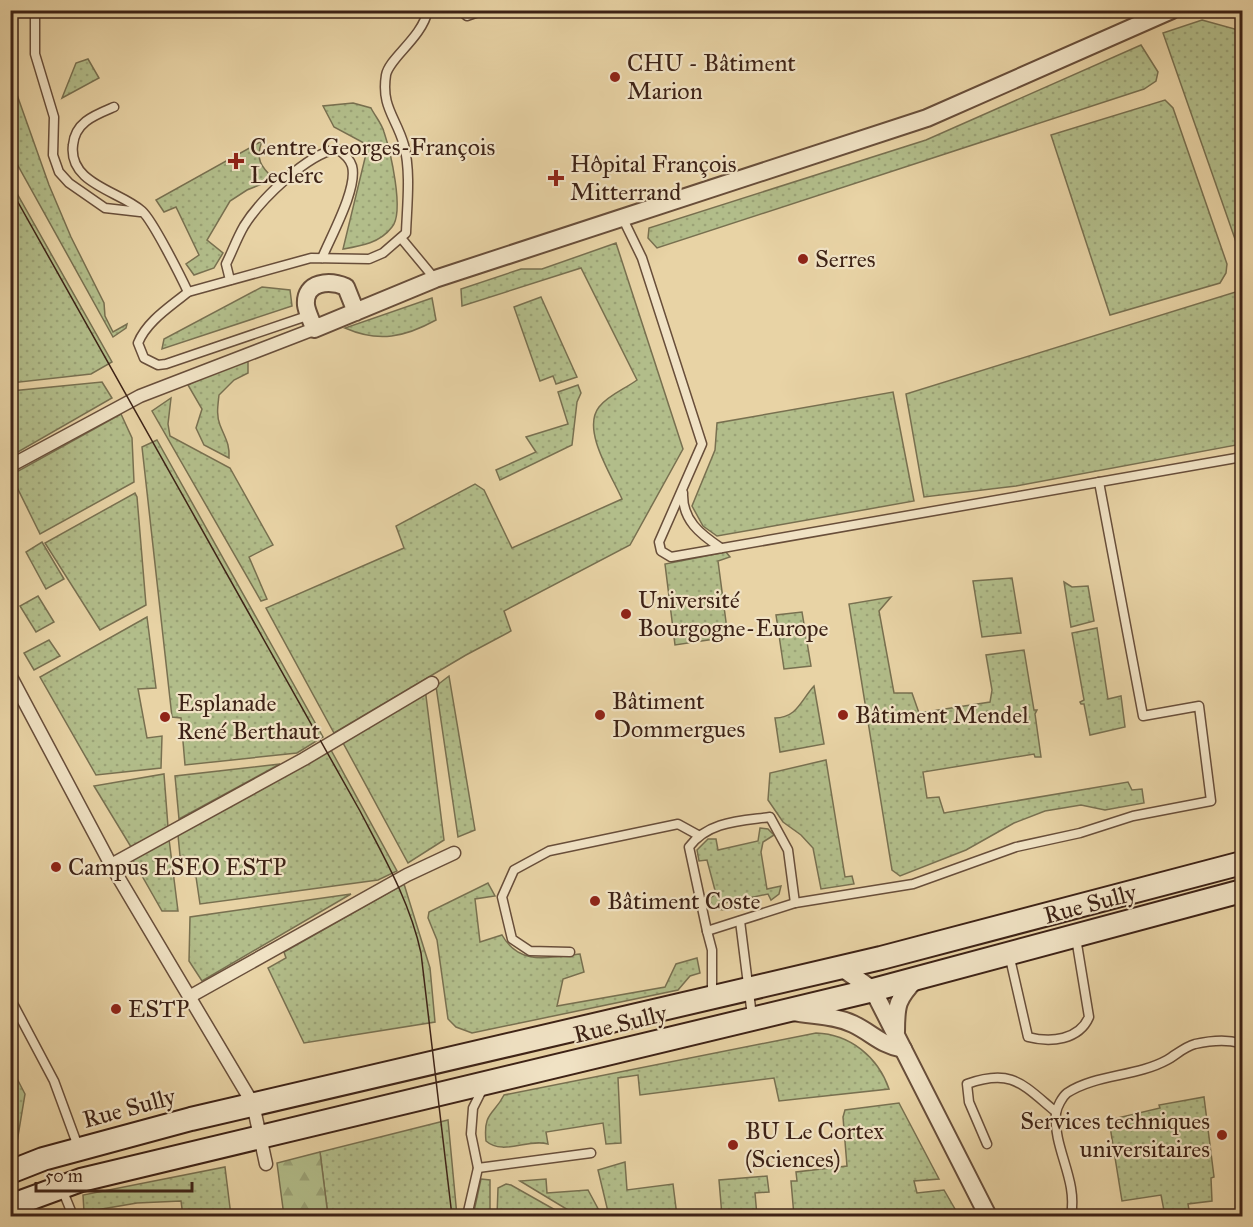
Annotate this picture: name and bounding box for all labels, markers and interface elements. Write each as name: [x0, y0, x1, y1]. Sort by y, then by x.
place label: CHU - Bâtiment Marion: [627, 48, 796, 106]
marker: CHU - Bâtiment Marion: [608, 70, 622, 84]
place label: Centre Georges-François Leclerc: [250, 132, 495, 190]
place label: Hôpital François Mitterrand: [570, 149, 737, 207]
marker: Centre Georges-François Leclerc: [227, 152, 245, 170]
marker: Hôpital François Mitterrand: [547, 169, 565, 187]
place label: Serres: [815, 244, 875, 274]
marker: Serres: [796, 252, 810, 266]
place label: Université Bourgogne-Europe: [638, 585, 829, 643]
marker: Université Bourgogne-Europe: [619, 607, 633, 621]
place label: Bâtiment Dommergues: [612, 686, 745, 744]
place label: Esplanade René Berthaut: [177, 688, 321, 746]
place label: Bâtiment Mendel: [855, 700, 1029, 730]
marker: Bâtiment Dommergues: [593, 708, 607, 722]
marker: Bâtiment Mendel: [836, 708, 850, 722]
marker: Esplanade René Berthaut: [158, 710, 172, 724]
place label: Campus ESEO ESTP: [68, 852, 286, 882]
marker: Campus ESEO ESTP: [49, 860, 63, 874]
street label: Rue Sully: [1040, 877, 1141, 931]
place label: Bâtiment Coste: [607, 886, 761, 916]
marker: Bâtiment Coste: [588, 894, 602, 908]
place label: ESTP: [128, 994, 189, 1024]
street label: Rue Sully: [570, 998, 670, 1050]
marker: ESTP: [109, 1002, 123, 1016]
street label: Rue Sully: [79, 1081, 180, 1135]
place label: Services techniques universitaires: [1020, 1106, 1210, 1164]
place label: BU Le Cortex (Sciences): [745, 1116, 885, 1174]
marker: Services techniques universitaires: [1215, 1128, 1229, 1142]
marker: BU Le Cortex (Sciences): [726, 1138, 740, 1152]
scale bar: [36, 1155, 192, 1193]
text: 50 m: [45, 1165, 83, 1187]

